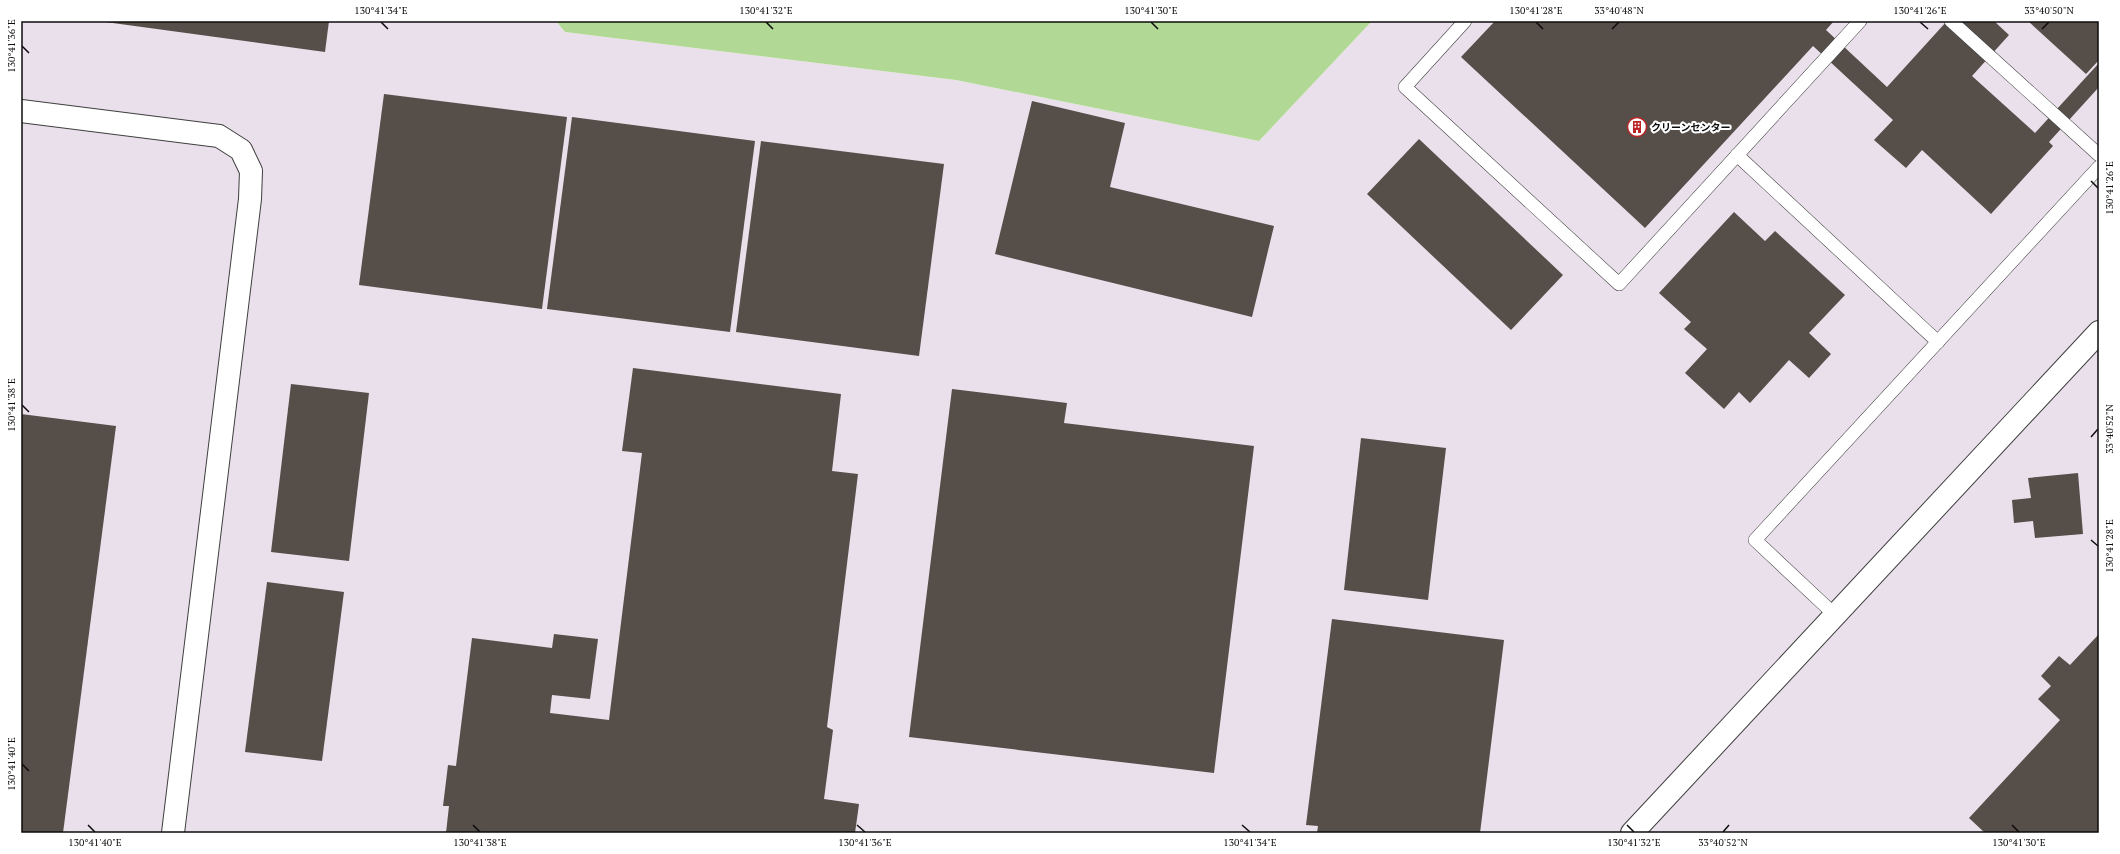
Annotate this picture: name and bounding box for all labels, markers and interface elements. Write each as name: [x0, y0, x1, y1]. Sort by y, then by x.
text: 130°41'34"E: [354, 4, 408, 17]
text: 130°41'32"E: [739, 4, 793, 17]
text: 130°41'30"E: [1124, 4, 1178, 17]
text: 130°41'28"E: [1509, 4, 1563, 17]
text: 33°40'48"N: [1594, 4, 1644, 17]
text: 130°41'26"E: [1893, 4, 1947, 17]
text: 33°40'50"N: [2024, 4, 2074, 17]
text: 130°41'36"E: [5, 19, 18, 73]
building icon: クリーンセンター: [1626, 116, 1648, 138]
place label: クリーンセンター: [1651, 121, 1731, 134]
text: 130°41'26"E: [2103, 161, 2116, 215]
text: 130°41'38"E: [5, 378, 18, 432]
text: 33°40'52"N: [2103, 404, 2116, 454]
text: 130°41'28"E: [2103, 519, 2116, 573]
text: 130°41'40"E: [5, 737, 18, 791]
text: 130°41'40"E: [68, 836, 122, 849]
text: 130°41'38"E: [453, 836, 507, 849]
text: 130°41'36"E: [838, 836, 892, 849]
text: 130°41'34"E: [1223, 836, 1277, 849]
text: 130°41'32"E: [1607, 836, 1661, 849]
text: 33°40'52"N: [1698, 836, 1748, 849]
text: 130°41'30"E: [1992, 836, 2046, 849]

